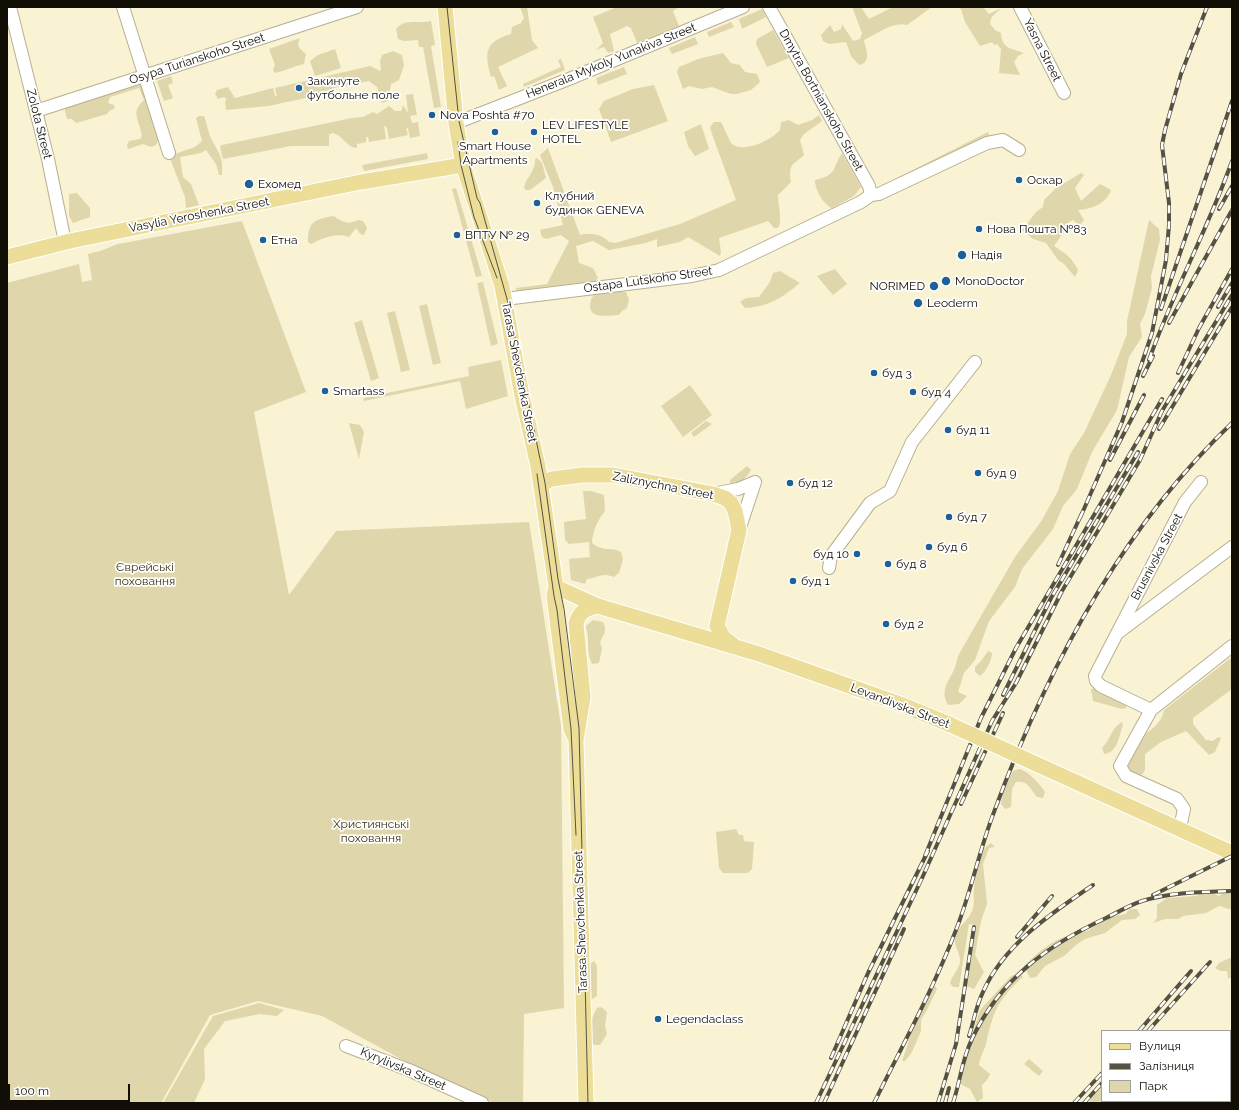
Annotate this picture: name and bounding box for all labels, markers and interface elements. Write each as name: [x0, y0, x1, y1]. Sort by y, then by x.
street label: Yasna Street: [1020, 16, 1064, 84]
street label: Henerala Mykoly Yunakiva Street: [524, 20, 698, 102]
street label: Dmytra Bortnianskoho Street: [776, 27, 866, 173]
street label: Osypa Turianskoho Street: [128, 30, 266, 88]
place label: Закинуте футбольне поле: [307, 74, 399, 102]
marker: Закинуте футбольне поле: [294, 83, 304, 93]
street label: Zolota Street: [23, 87, 55, 161]
place label: Nova Poshta #70: [440, 108, 535, 122]
marker: Nova Poshta #70: [427, 110, 437, 120]
place label: LEV LIFESTYLE HOTEL: [542, 118, 629, 146]
marker: Smart House Apartments: [490, 127, 500, 137]
marker: LEV LIFESTYLE HOTEL: [529, 127, 539, 137]
place label: Smart House Apartments: [459, 139, 531, 167]
place label: Оскар: [1027, 173, 1063, 187]
marker: Оскар: [1014, 175, 1024, 185]
place label: Ехомед: [258, 177, 301, 191]
marker: Ехомед: [243, 178, 255, 190]
place label: Клубний будинок GENEVA: [545, 189, 644, 217]
street label: Vasylia Yeroshenka Street: [128, 194, 270, 236]
marker: Клубний будинок GENEVA: [532, 198, 542, 208]
place label: Нова Пошта №83: [987, 222, 1087, 236]
marker: Нова Пошта №83: [974, 224, 984, 234]
place label: ВПТУ № 29: [465, 228, 529, 242]
marker: ВПТУ № 29: [452, 230, 462, 240]
place label: Етна: [271, 233, 298, 247]
marker: Етна: [258, 235, 268, 245]
place label: Надія: [971, 248, 1002, 262]
marker: Надія: [956, 249, 968, 261]
street label: Ostapa Lutskoho Street: [583, 264, 713, 296]
place label: MonoDoctor: [955, 274, 1024, 288]
marker: MonoDoctor: [940, 275, 952, 287]
place label: NORIMED: [870, 279, 925, 293]
marker: NORIMED: [928, 280, 940, 292]
place label: Leoderm: [927, 296, 978, 310]
marker: Leoderm: [912, 297, 924, 309]
street label: Tarasa Shevchenka Street: [498, 300, 540, 444]
place label: буд 3: [882, 366, 912, 380]
marker: буд 3: [869, 368, 879, 378]
place label: Smartass: [333, 384, 384, 398]
place label: буд 4: [921, 385, 951, 399]
marker: Smartass: [320, 386, 330, 396]
marker: буд 4: [908, 387, 918, 397]
place label: буд 11: [956, 423, 990, 437]
marker: буд 11: [943, 425, 953, 435]
place label: буд 9: [986, 466, 1017, 480]
marker: буд 9: [973, 468, 983, 478]
street label: Zaliznychna Street: [611, 469, 715, 503]
place label: буд 12: [798, 476, 833, 490]
marker: буд 12: [785, 478, 795, 488]
place label: буд 7: [957, 510, 987, 524]
street label: Brusnivska Street: [1128, 511, 1186, 603]
marker: буд 7: [944, 512, 954, 522]
place label: буд 6: [937, 540, 968, 554]
marker: буд 6: [924, 542, 934, 552]
place label: буд 10: [813, 547, 849, 561]
marker: буд 10: [852, 549, 862, 559]
place label: буд 8: [896, 557, 927, 571]
marker: буд 8: [883, 559, 893, 569]
park label: Єврейські поховання: [115, 560, 175, 588]
place label: буд 1: [801, 574, 830, 588]
marker: буд 1: [788, 576, 798, 586]
place label: буд 2: [894, 617, 924, 631]
marker: буд 2: [881, 619, 891, 629]
street label: Levandivska Street: [848, 680, 952, 732]
park label: Християнські поховання: [333, 817, 409, 845]
street label: Tarasa Shevchenka Street: [571, 850, 591, 994]
place label: Legendaclass: [666, 1012, 743, 1026]
marker: Legendaclass: [653, 1014, 663, 1024]
legend: [1101, 1030, 1231, 1102]
text: Вулиця: [1139, 1039, 1181, 1053]
street label: Kyrylivska Street: [358, 1044, 448, 1094]
text: Залізниця: [1139, 1059, 1194, 1073]
scale bar: [10, 1076, 132, 1102]
text: Парк: [1139, 1079, 1168, 1093]
text: 100 m: [15, 1084, 49, 1098]

